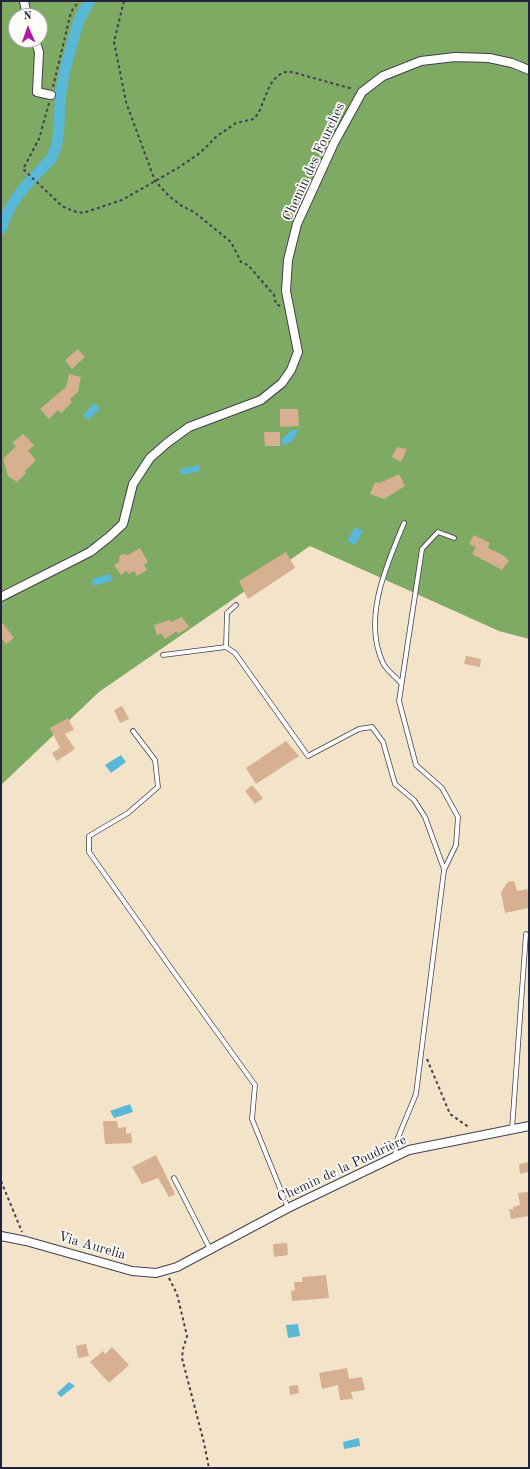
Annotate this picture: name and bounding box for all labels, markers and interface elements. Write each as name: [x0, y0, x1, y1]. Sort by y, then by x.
north arrow: [8, 8, 48, 48]
text: N: [23, 11, 32, 22]
street label: Chemin des Fourches: [279, 100, 349, 224]
street label: Chemin de la Poudrière: [275, 1132, 409, 1206]
street label: Via Aurelia: [56, 1228, 128, 1264]

